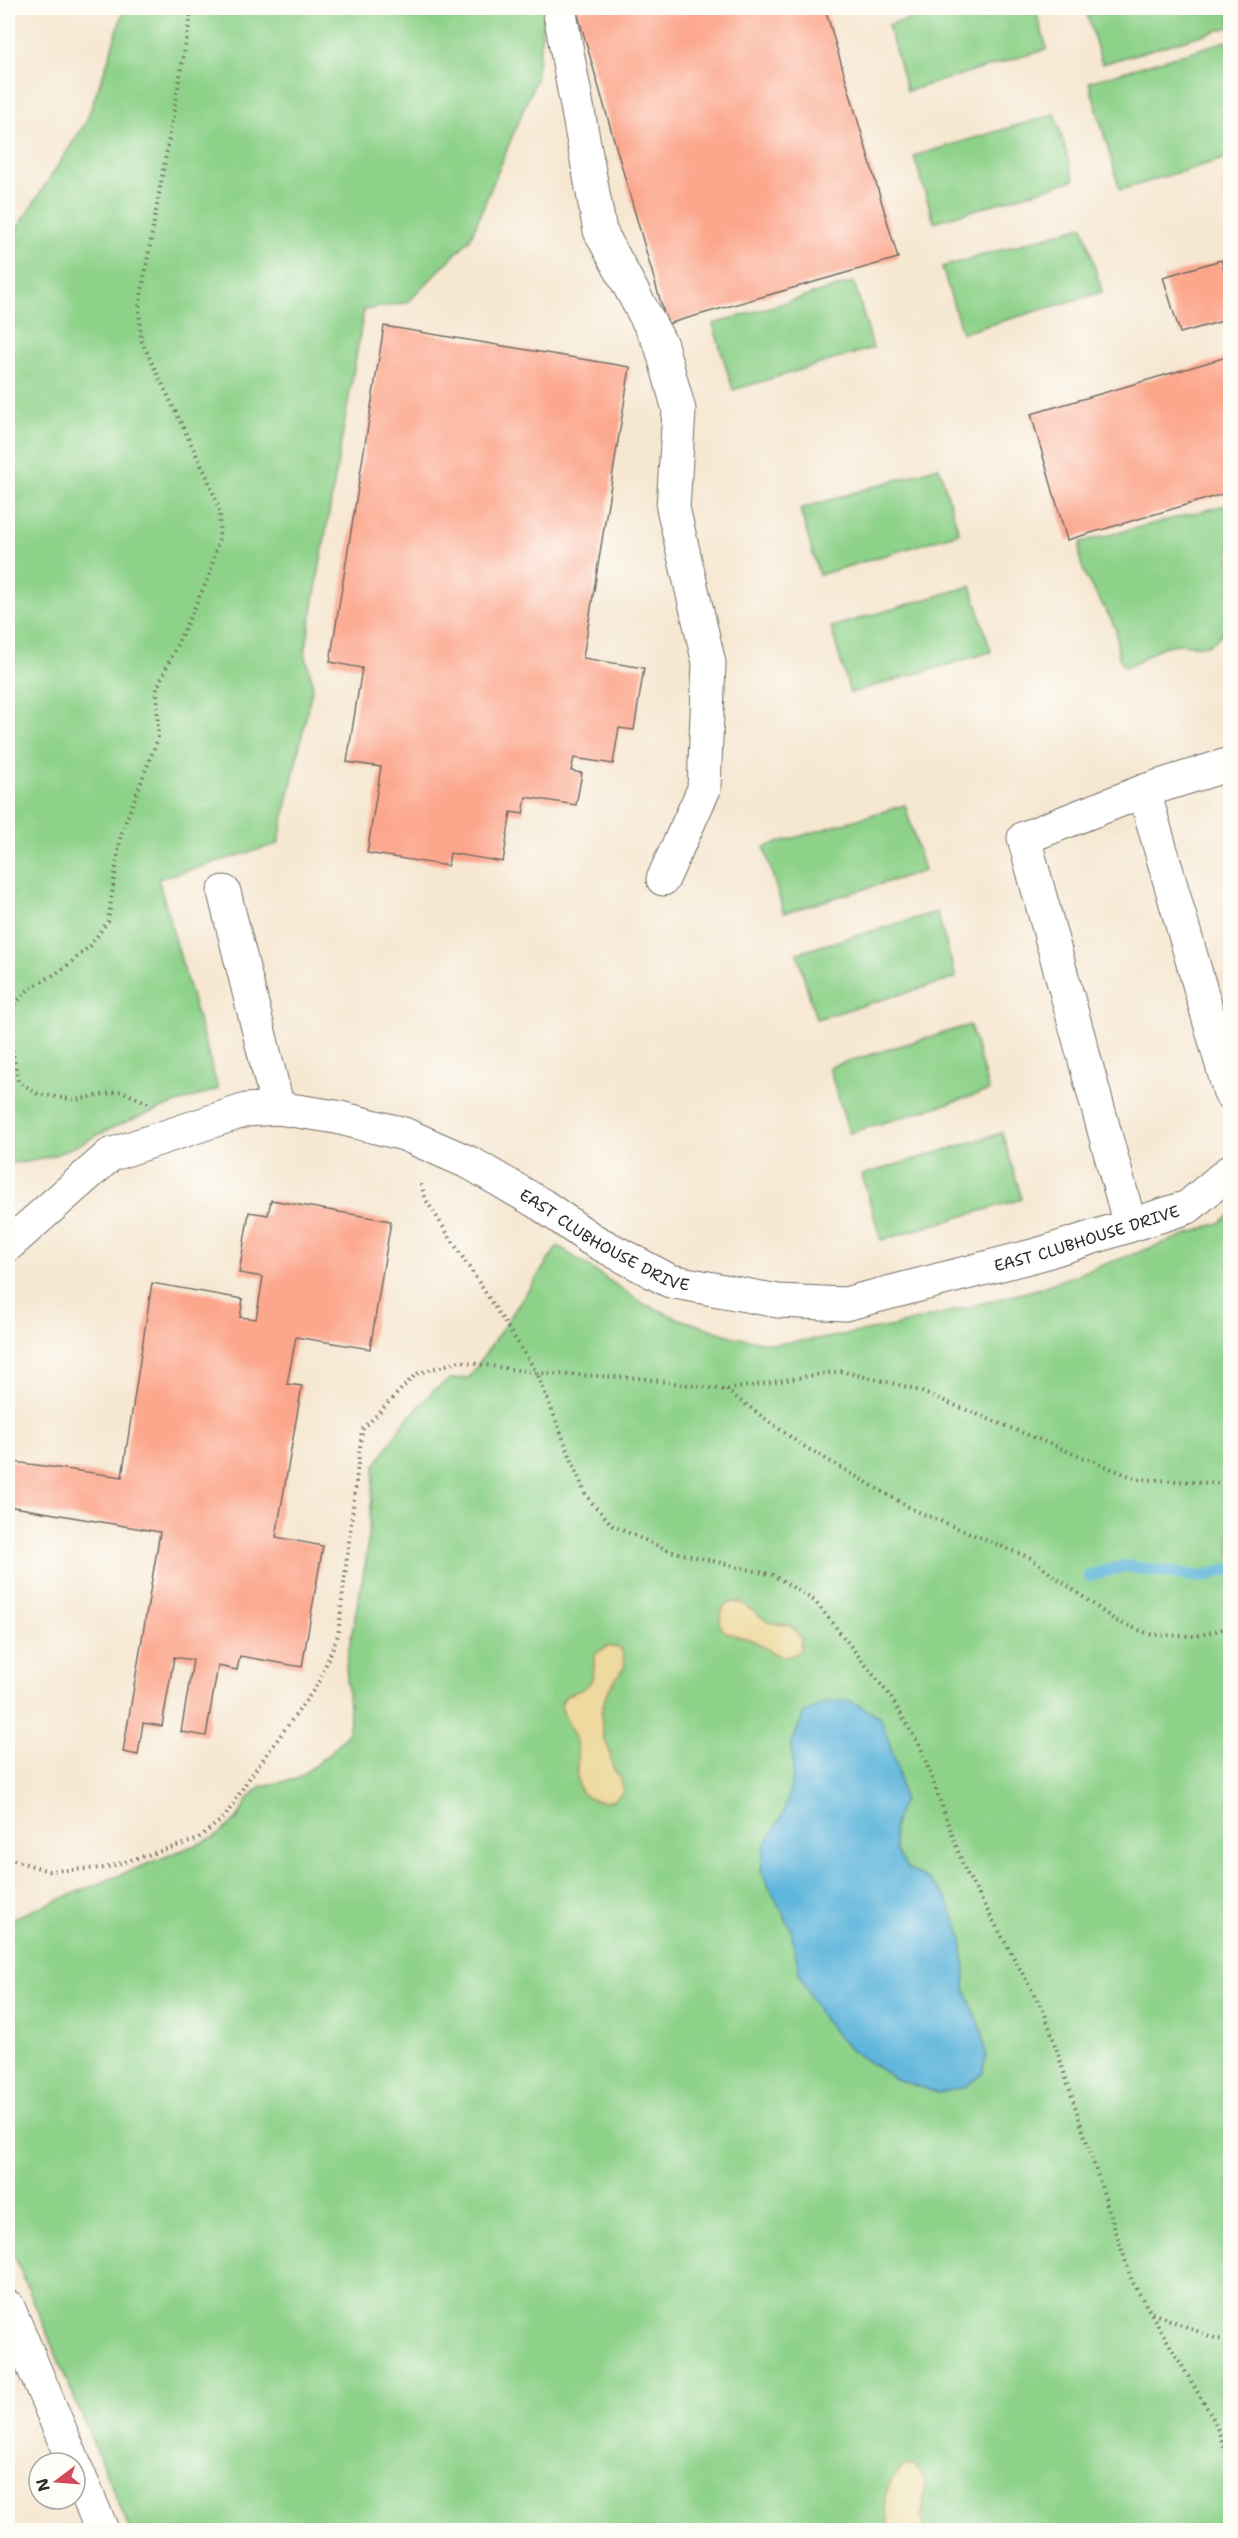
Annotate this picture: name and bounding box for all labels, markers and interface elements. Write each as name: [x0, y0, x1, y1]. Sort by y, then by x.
street label: EAST CLUBHOUSE DRIVE: [516, 1184, 691, 1295]
street label: EAST CLUBHOUSE DRIVE: [992, 1200, 1182, 1276]
north arrow: [27, 2451, 87, 2511]
text: N: [31, 2476, 55, 2494]

